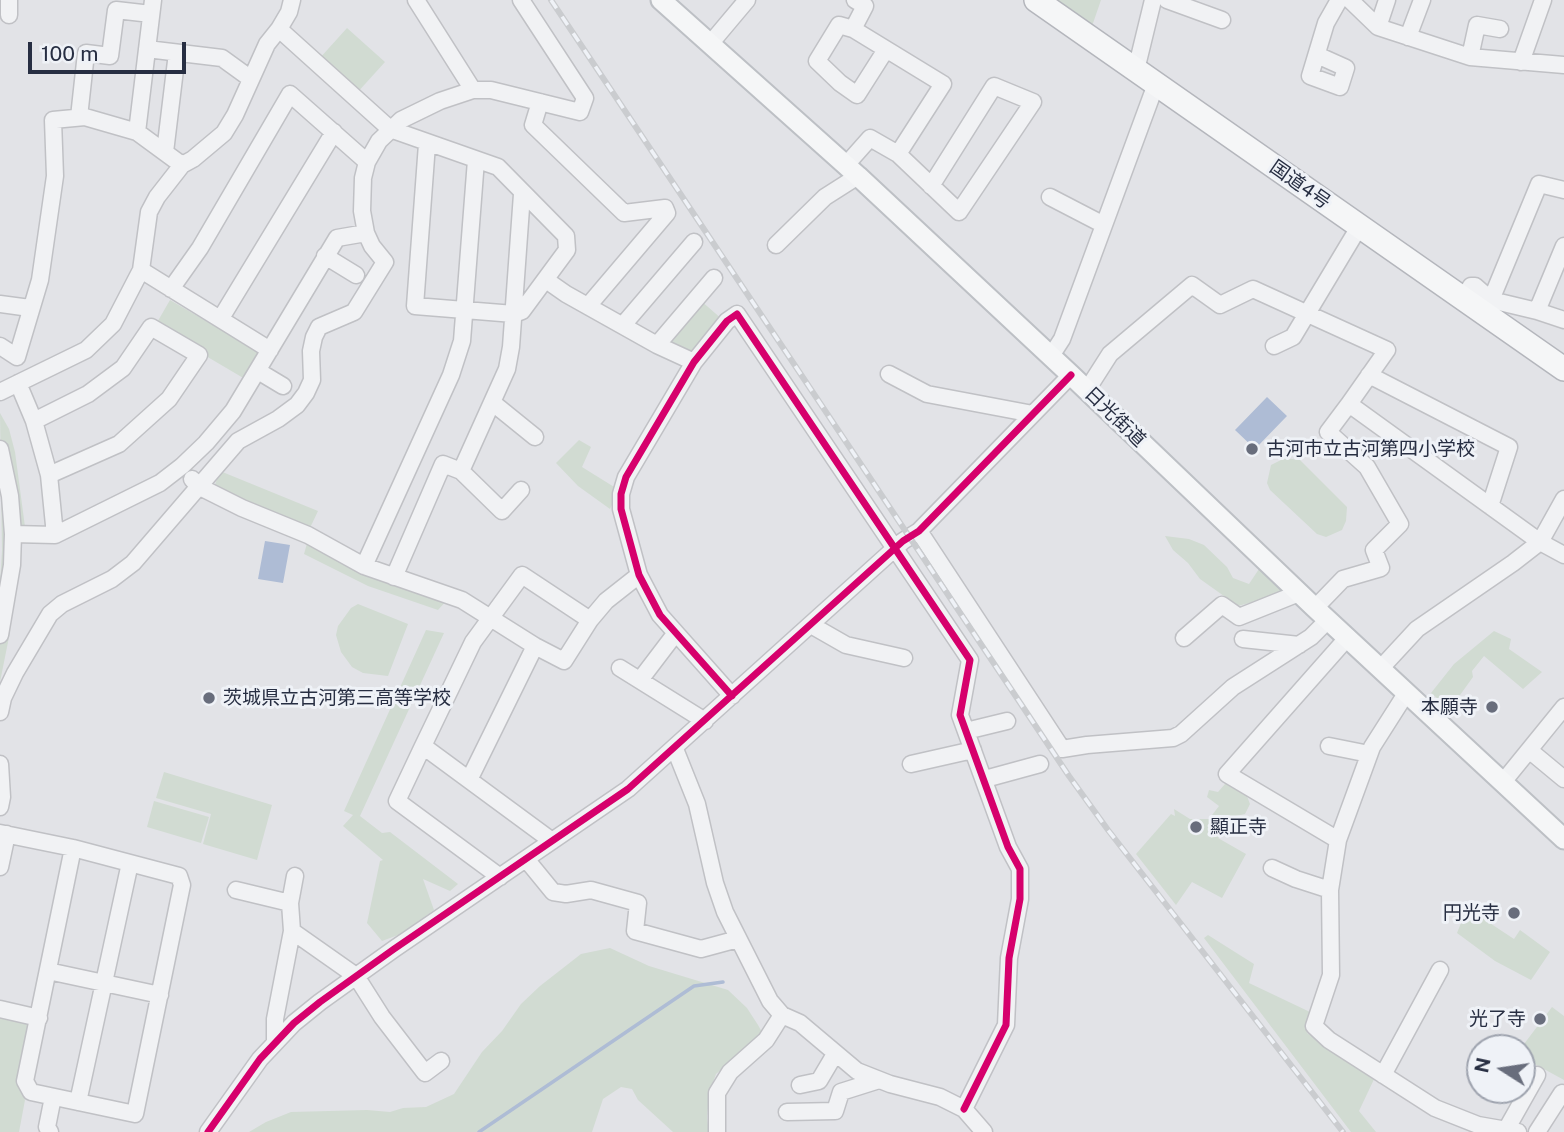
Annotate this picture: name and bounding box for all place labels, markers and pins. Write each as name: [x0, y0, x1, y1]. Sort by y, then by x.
place label: 古河市立古河第四小学校: [1266, 438, 1475, 460]
marker: 古河市立古河第四小学校: [1244, 441, 1260, 457]
place label: 茨城県立古河第三高等学校: [223, 687, 451, 709]
marker: 茨城県立古河第三高等学校: [201, 690, 217, 706]
place label: 本願寺: [1421, 696, 1478, 718]
marker: 本願寺: [1484, 699, 1500, 715]
place label: 顯正寺: [1210, 816, 1267, 838]
marker: 顯正寺: [1188, 819, 1204, 835]
place label: 円光寺: [1443, 902, 1500, 924]
marker: 円光寺: [1506, 905, 1522, 921]
place label: 光了寺: [1469, 1008, 1526, 1030]
marker: 光了寺: [1532, 1011, 1548, 1027]

